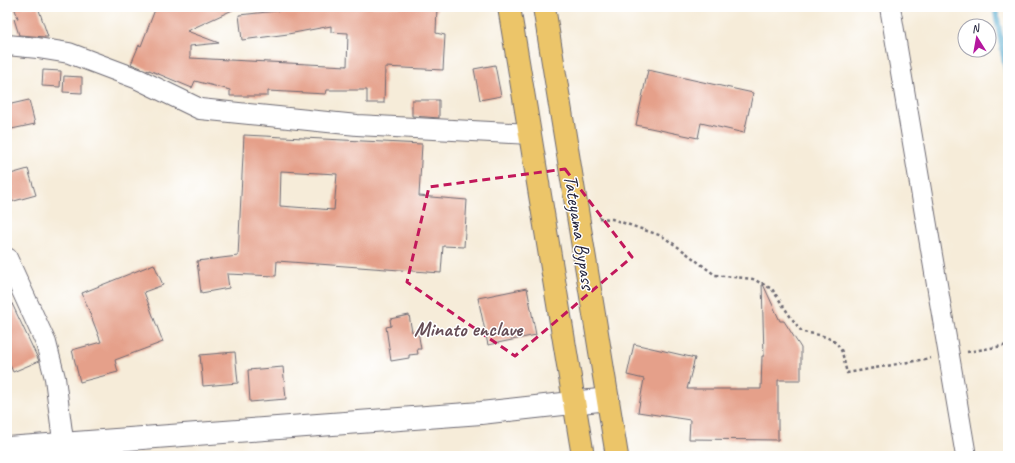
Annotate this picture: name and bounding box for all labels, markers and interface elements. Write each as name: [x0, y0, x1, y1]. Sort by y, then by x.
north arrow: [957, 18, 997, 58]
text: N: [970, 20, 982, 36]
street label: Tateyama Bypass: [558, 173, 601, 293]
district label: Minato enclave: [414, 316, 524, 342]

